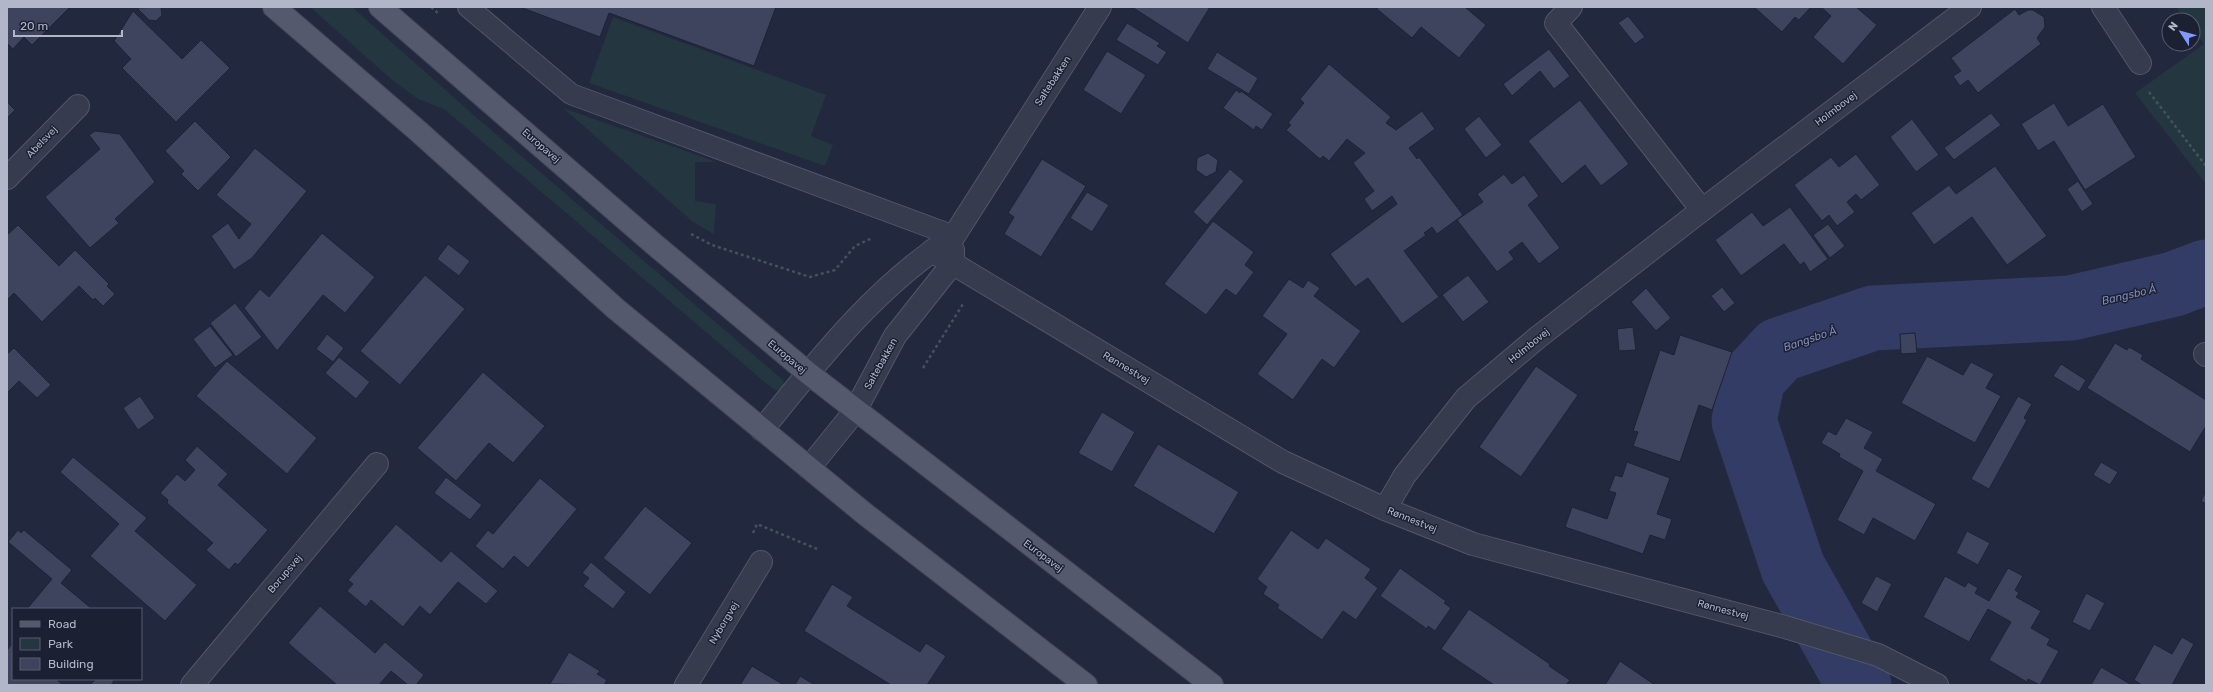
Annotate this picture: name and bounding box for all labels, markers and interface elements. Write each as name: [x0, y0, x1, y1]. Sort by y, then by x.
scale bar: [14, 12, 122, 38]
north arrow: [2161, 12, 2201, 52]
text: 20 m: [20, 19, 48, 33]
text: N: [2166, 19, 2181, 33]
street label: Saltebakken: [1032, 54, 1074, 108]
street label: Holmbovej: [1813, 89, 1859, 129]
street label: Abelsvej: [24, 124, 60, 160]
street label: Europavej: [520, 126, 562, 166]
water label: Bangsbo Å: [2101, 282, 2157, 308]
water label: Bangsbo Å: [1782, 324, 1838, 354]
street label: Holmbovej: [1506, 326, 1552, 366]
street label: Saltebakken: [862, 336, 900, 392]
street label: Europavej: [765, 338, 809, 376]
street label: Rønnestvej: [1100, 349, 1152, 387]
street label: Rønnestvej: [1385, 505, 1439, 535]
street label: Europavej: [1021, 537, 1065, 575]
street label: Borupsvej: [265, 552, 305, 596]
street label: Rønnestvej: [1696, 597, 1750, 623]
street label: Nyborgvej: [707, 600, 741, 646]
legend: [12, 608, 142, 680]
text: Road: [48, 617, 76, 631]
text: Park: [48, 637, 74, 651]
text: Building: [48, 657, 94, 671]

